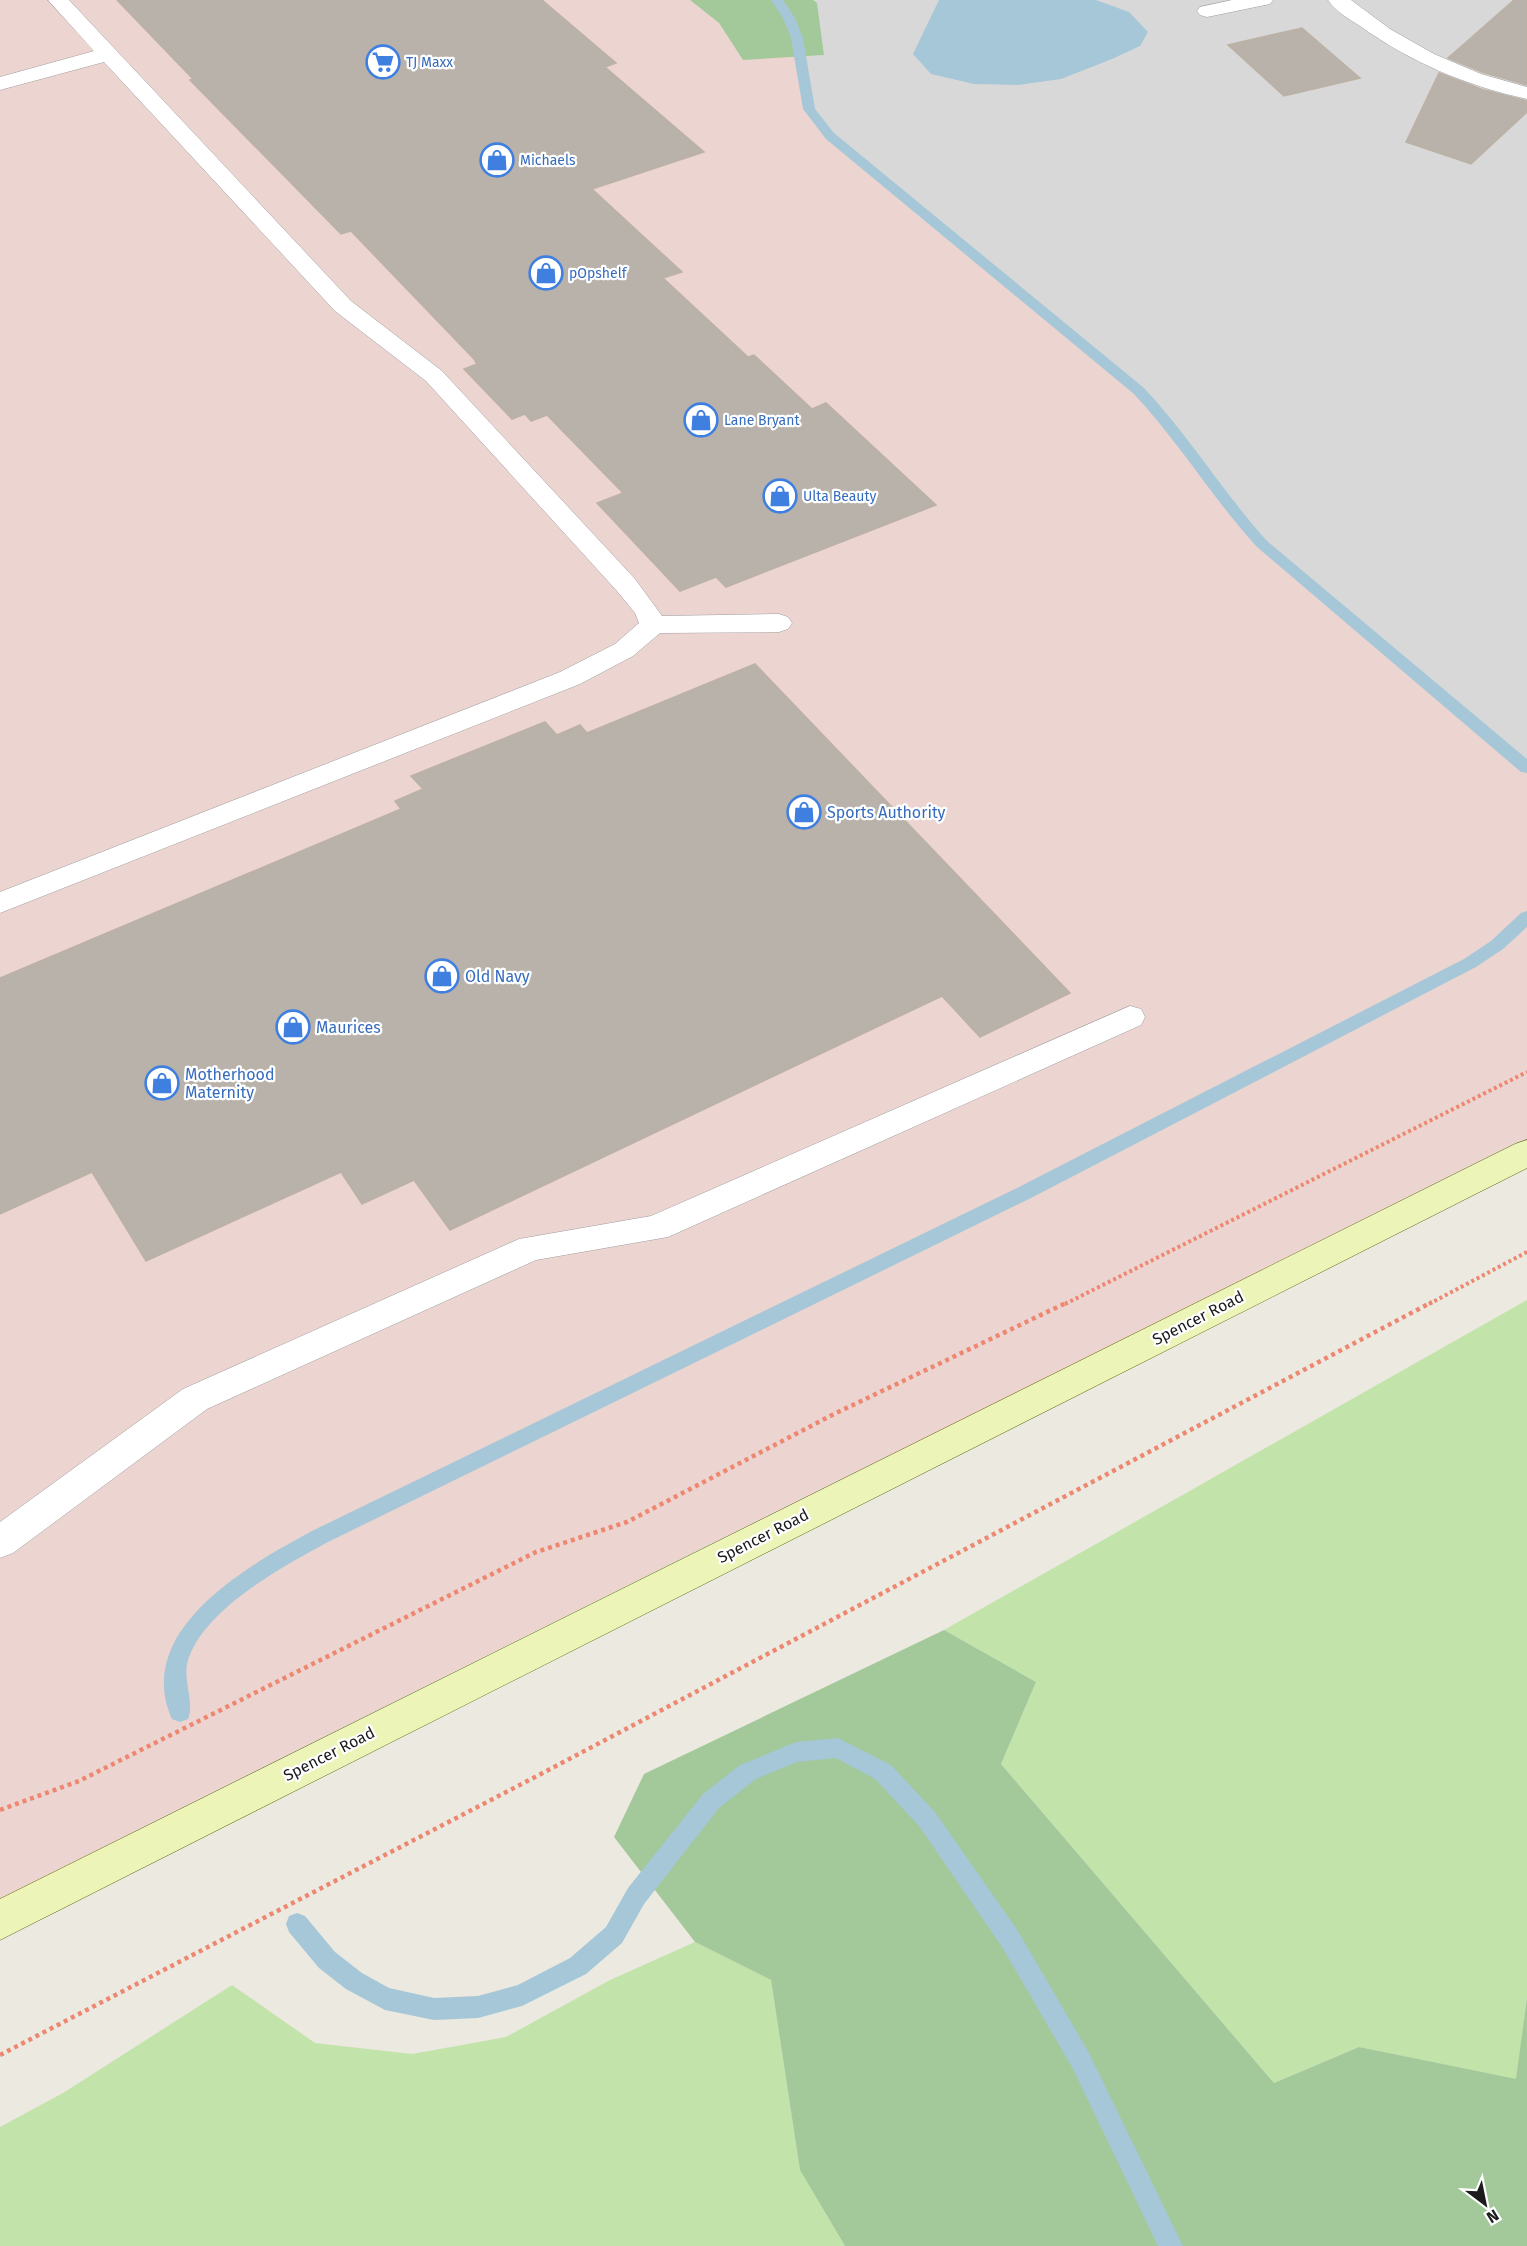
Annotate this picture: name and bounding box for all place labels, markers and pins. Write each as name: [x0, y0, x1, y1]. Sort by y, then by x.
supermarket icon: TJ Maxx: [365, 44, 401, 80]
place label: TJ Maxx: [406, 54, 453, 71]
shop icon: Michaels: [479, 142, 515, 178]
place label: Michaels: [520, 152, 576, 169]
shop icon: pOpshelf: [528, 255, 564, 291]
place label: pOpshelf: [569, 265, 628, 282]
shop icon: Lane Bryant: [683, 402, 719, 438]
place label: Lane Bryant: [724, 412, 800, 429]
shop icon: Ulta Beauty: [762, 478, 798, 514]
place label: Ulta Beauty: [803, 488, 876, 505]
shop icon: Sports Authority: [786, 794, 822, 830]
place label: Sports Authority: [827, 803, 946, 822]
shop icon: Old Navy: [424, 958, 460, 994]
place label: Old Navy: [465, 967, 530, 986]
shop icon: Maurices: [275, 1009, 311, 1045]
place label: Maurices: [316, 1018, 381, 1037]
shop icon: Motherhood Maternity: [144, 1065, 180, 1101]
place label: Motherhood Maternity: [185, 1065, 274, 1102]

